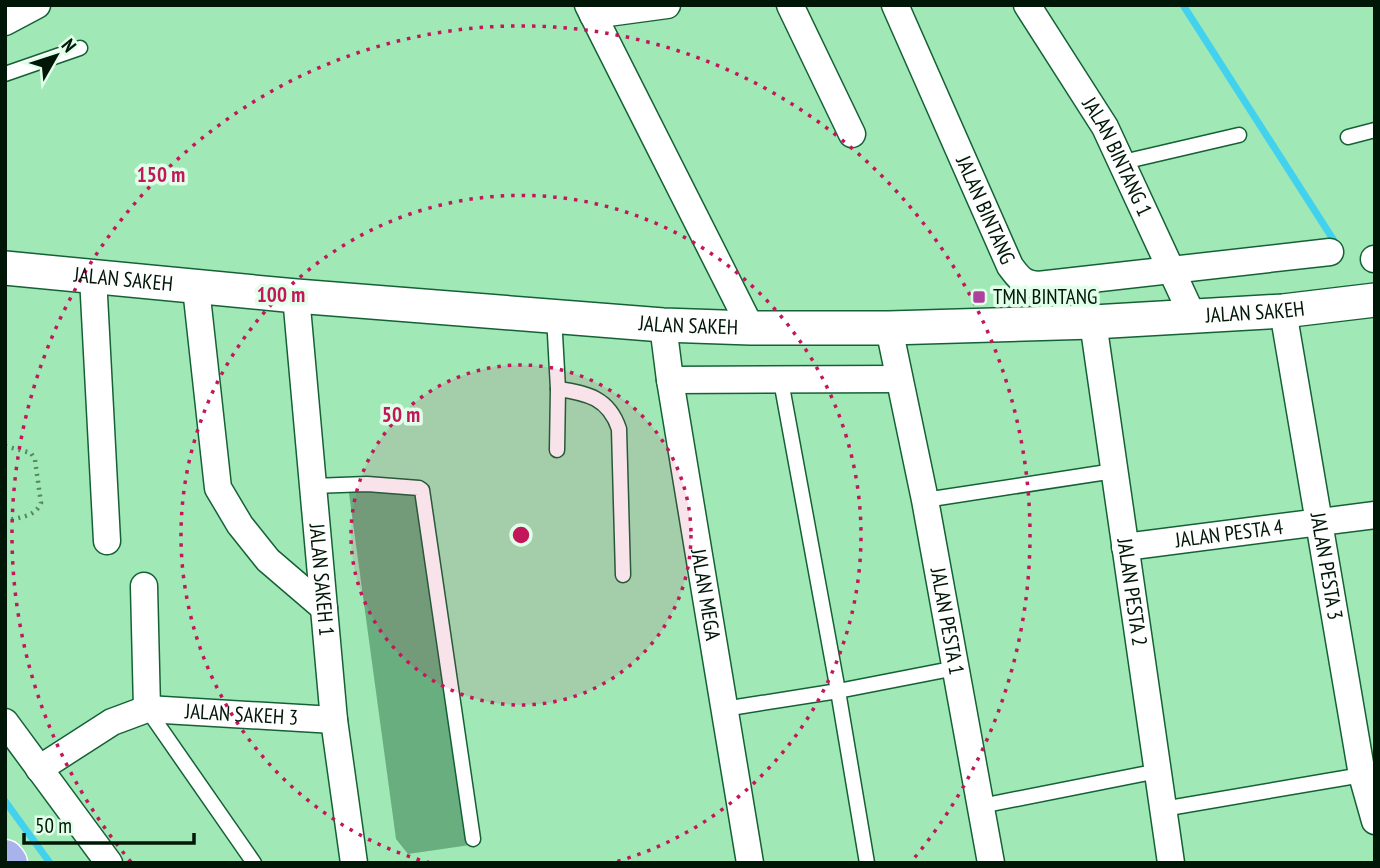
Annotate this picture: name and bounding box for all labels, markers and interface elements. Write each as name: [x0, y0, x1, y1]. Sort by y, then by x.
north arrow: [21, 21, 91, 91]
text: N: [57, 34, 82, 57]
street label: JALAN BINTANG 1: [1076, 91, 1158, 220]
street label: JALAN BINTANG: [950, 151, 1021, 268]
text: 150 m: [137, 161, 185, 188]
street label: JALAN SAKEH: [72, 261, 174, 297]
text: 100 m: [257, 281, 305, 308]
place label: TMN BINTANG: [993, 283, 1097, 310]
marker: TMN BINTANG: [971, 289, 987, 305]
street label: JALAN SAKEH: [1204, 295, 1306, 329]
street label: JALAN SAKEH: [637, 309, 739, 341]
text: 50 m: [382, 401, 420, 428]
street label: JALAN PESTA 3: [1304, 510, 1349, 622]
street label: JALAN PESTA 4: [1173, 513, 1285, 554]
street label: JALAN SAKEH 1: [303, 521, 340, 637]
centre of rings: [509, 523, 533, 547]
street label: JALAN PESTA 2: [1111, 536, 1154, 648]
street label: JALAN MEGA: [685, 546, 727, 642]
street label: JALAN PESTA 1: [924, 564, 971, 677]
street label: JALAN SAKEH 3: [183, 697, 299, 731]
scale bar: [24, 802, 194, 846]
text: 50 m: [35, 812, 72, 839]

